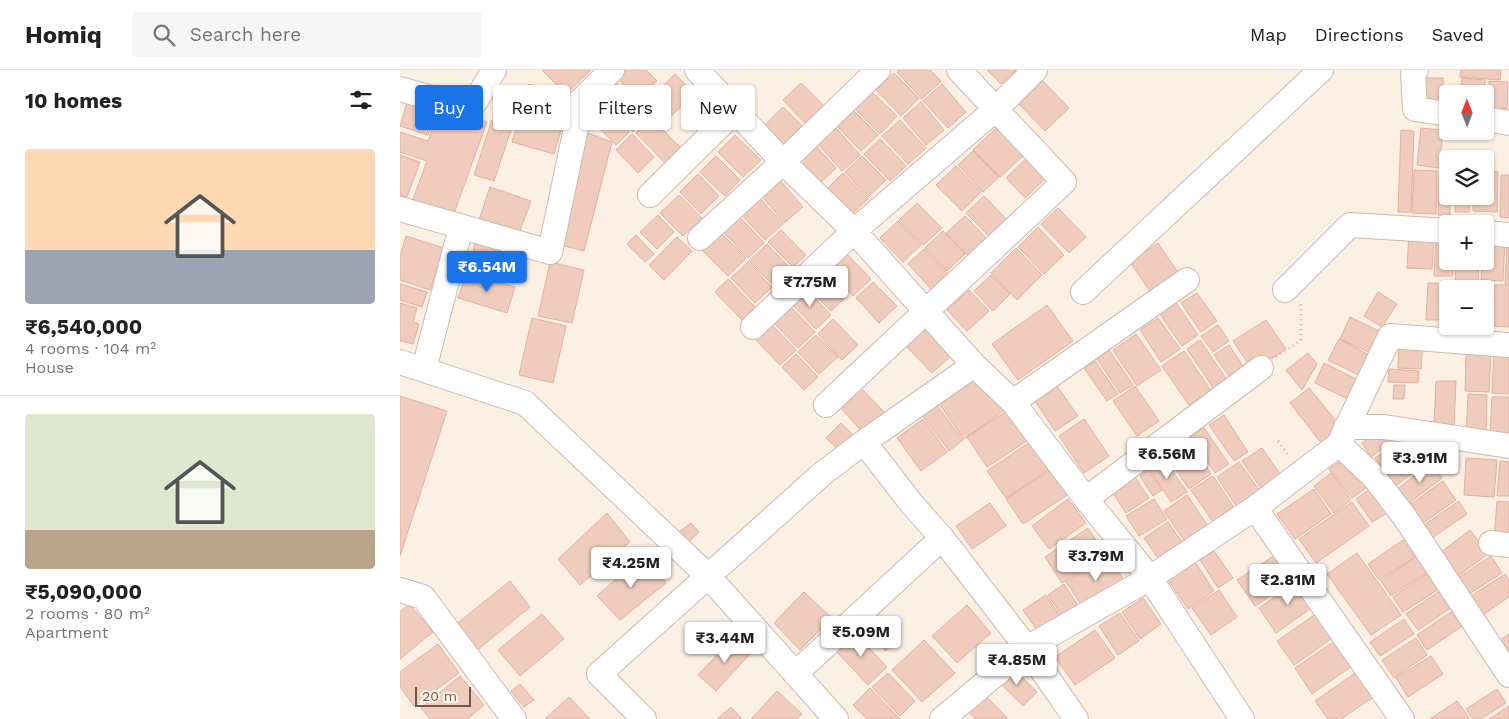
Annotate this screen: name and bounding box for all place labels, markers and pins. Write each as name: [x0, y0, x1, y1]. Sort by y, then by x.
pin: ₹6.54M: [446, 250, 528, 293]
pin: ₹7.75M: [769, 266, 851, 308]
pin: ₹6.56M: [1126, 438, 1208, 480]
pin: ₹3.91M: [1379, 442, 1461, 484]
pin: ₹3.79M: [1055, 540, 1137, 582]
pin: ₹4.25M: [590, 546, 672, 589]
pin: ₹2.81M: [1247, 564, 1329, 606]
pin: ₹5.09M: [820, 616, 902, 658]
pin: ₹3.44M: [684, 622, 766, 664]
pin: ₹4.85M: [976, 644, 1058, 686]

